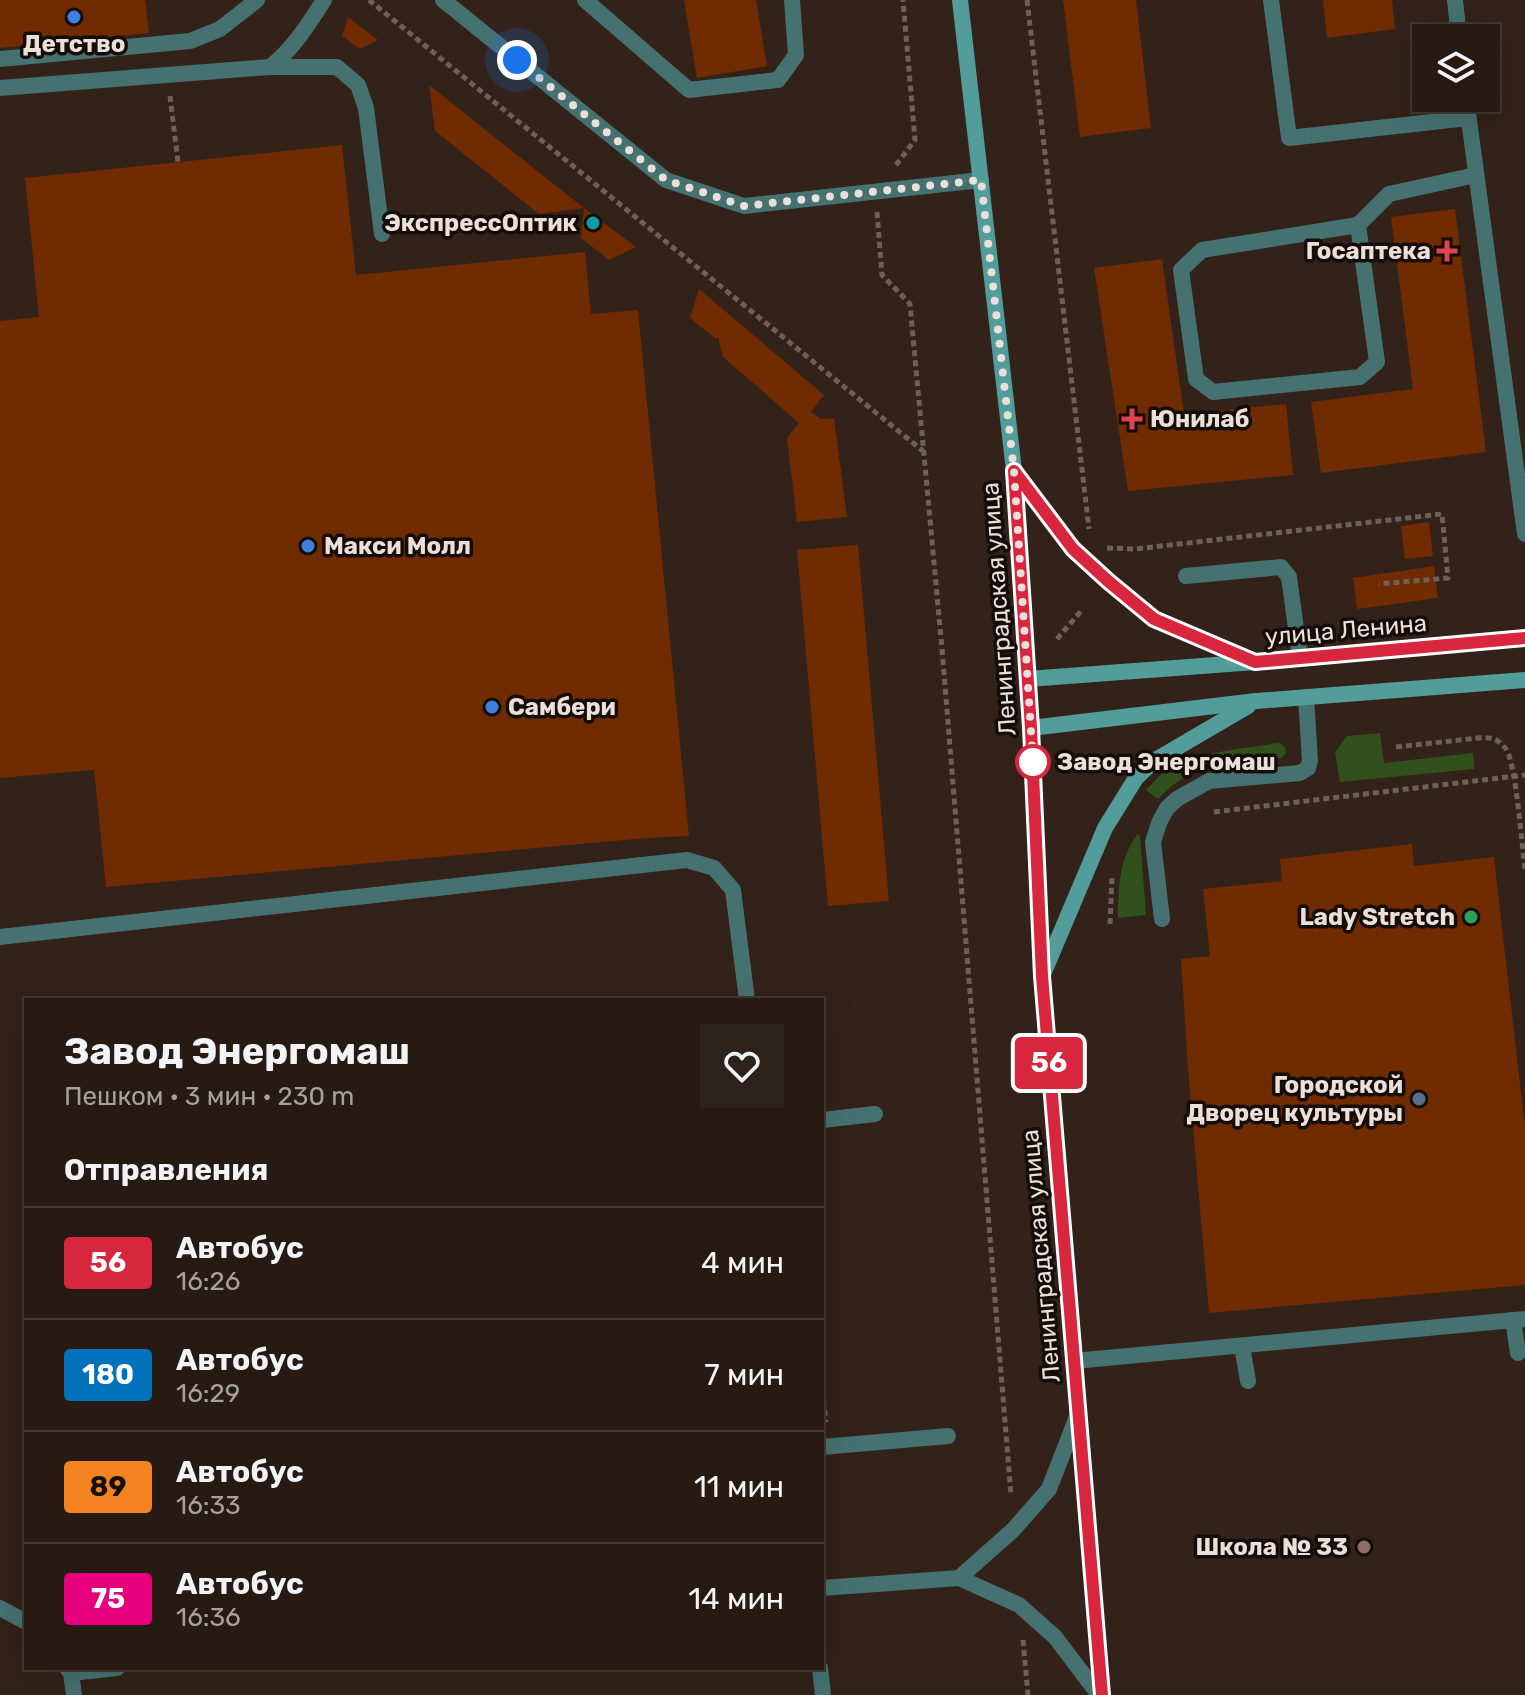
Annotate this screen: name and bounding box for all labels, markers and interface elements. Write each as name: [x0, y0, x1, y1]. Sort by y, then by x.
marker: Детство: [65, 8, 83, 26]
map controls: [1412, 24, 1500, 112]
button: layers: [1412, 24, 1500, 112]
place label: Детство: [23, 30, 125, 58]
your location: [497, 40, 537, 80]
place label: ЭкспрессОптик: [384, 209, 577, 237]
marker: ЭкспрессОптик: [584, 214, 602, 232]
place label: Госаптека: [1306, 237, 1431, 265]
marker: Госаптека: [1438, 242, 1456, 260]
place label: Юнилаб: [1150, 405, 1249, 433]
marker: Юнилаб: [1121, 408, 1143, 430]
street label: Ленинградская улица: [976, 481, 1022, 737]
place label: Макси Молл: [324, 532, 471, 560]
marker: Макси Молл: [299, 537, 317, 555]
street label: улица Ленина: [1264, 609, 1428, 651]
place label: Самбери: [508, 693, 616, 721]
marker: Самбери: [483, 698, 501, 716]
marker: Завод Энергомаш: [1016, 745, 1050, 779]
place label: Завод Энергомаш: [1057, 748, 1276, 776]
place label: Lady Stretch: [1299, 903, 1455, 931]
marker: Lady Stretch: [1462, 908, 1480, 926]
button: heart: [700, 1024, 784, 1108]
text: Завод Энергомаш: [64, 1028, 410, 1074]
line badge: 56: [1013, 1037, 1085, 1089]
text: 56: [1031, 1046, 1067, 1079]
place label: Городской Дворец культуры: [1186, 1071, 1403, 1127]
text: Пешком · 3 мин · 230 m: [64, 1081, 354, 1112]
marker: Городской Дворец культуры: [1410, 1090, 1428, 1108]
street label: Ленинградская улица: [1016, 1128, 1066, 1384]
text: Отправления: [64, 1152, 268, 1188]
text: Автобус: [176, 1230, 304, 1266]
text: 4 мин: [701, 1245, 784, 1281]
text: 56: [90, 1246, 126, 1279]
text: 16:26: [176, 1266, 240, 1297]
text: Автобус: [176, 1342, 304, 1378]
text: 7 мин: [704, 1357, 784, 1393]
text: 180: [82, 1358, 134, 1391]
text: 16:29: [176, 1378, 240, 1409]
text: Автобус: [176, 1454, 304, 1490]
text: 11 мин: [694, 1469, 784, 1505]
text: 89: [90, 1470, 126, 1503]
text: 16:33: [176, 1490, 241, 1521]
place label: Школа № 33: [1195, 1533, 1348, 1561]
marker: Школа № 33: [1355, 1538, 1373, 1556]
text: Автобус: [176, 1566, 304, 1602]
text: 14 мин: [688, 1581, 784, 1617]
text: 75: [91, 1582, 125, 1615]
text: 16:36: [176, 1602, 241, 1633]

